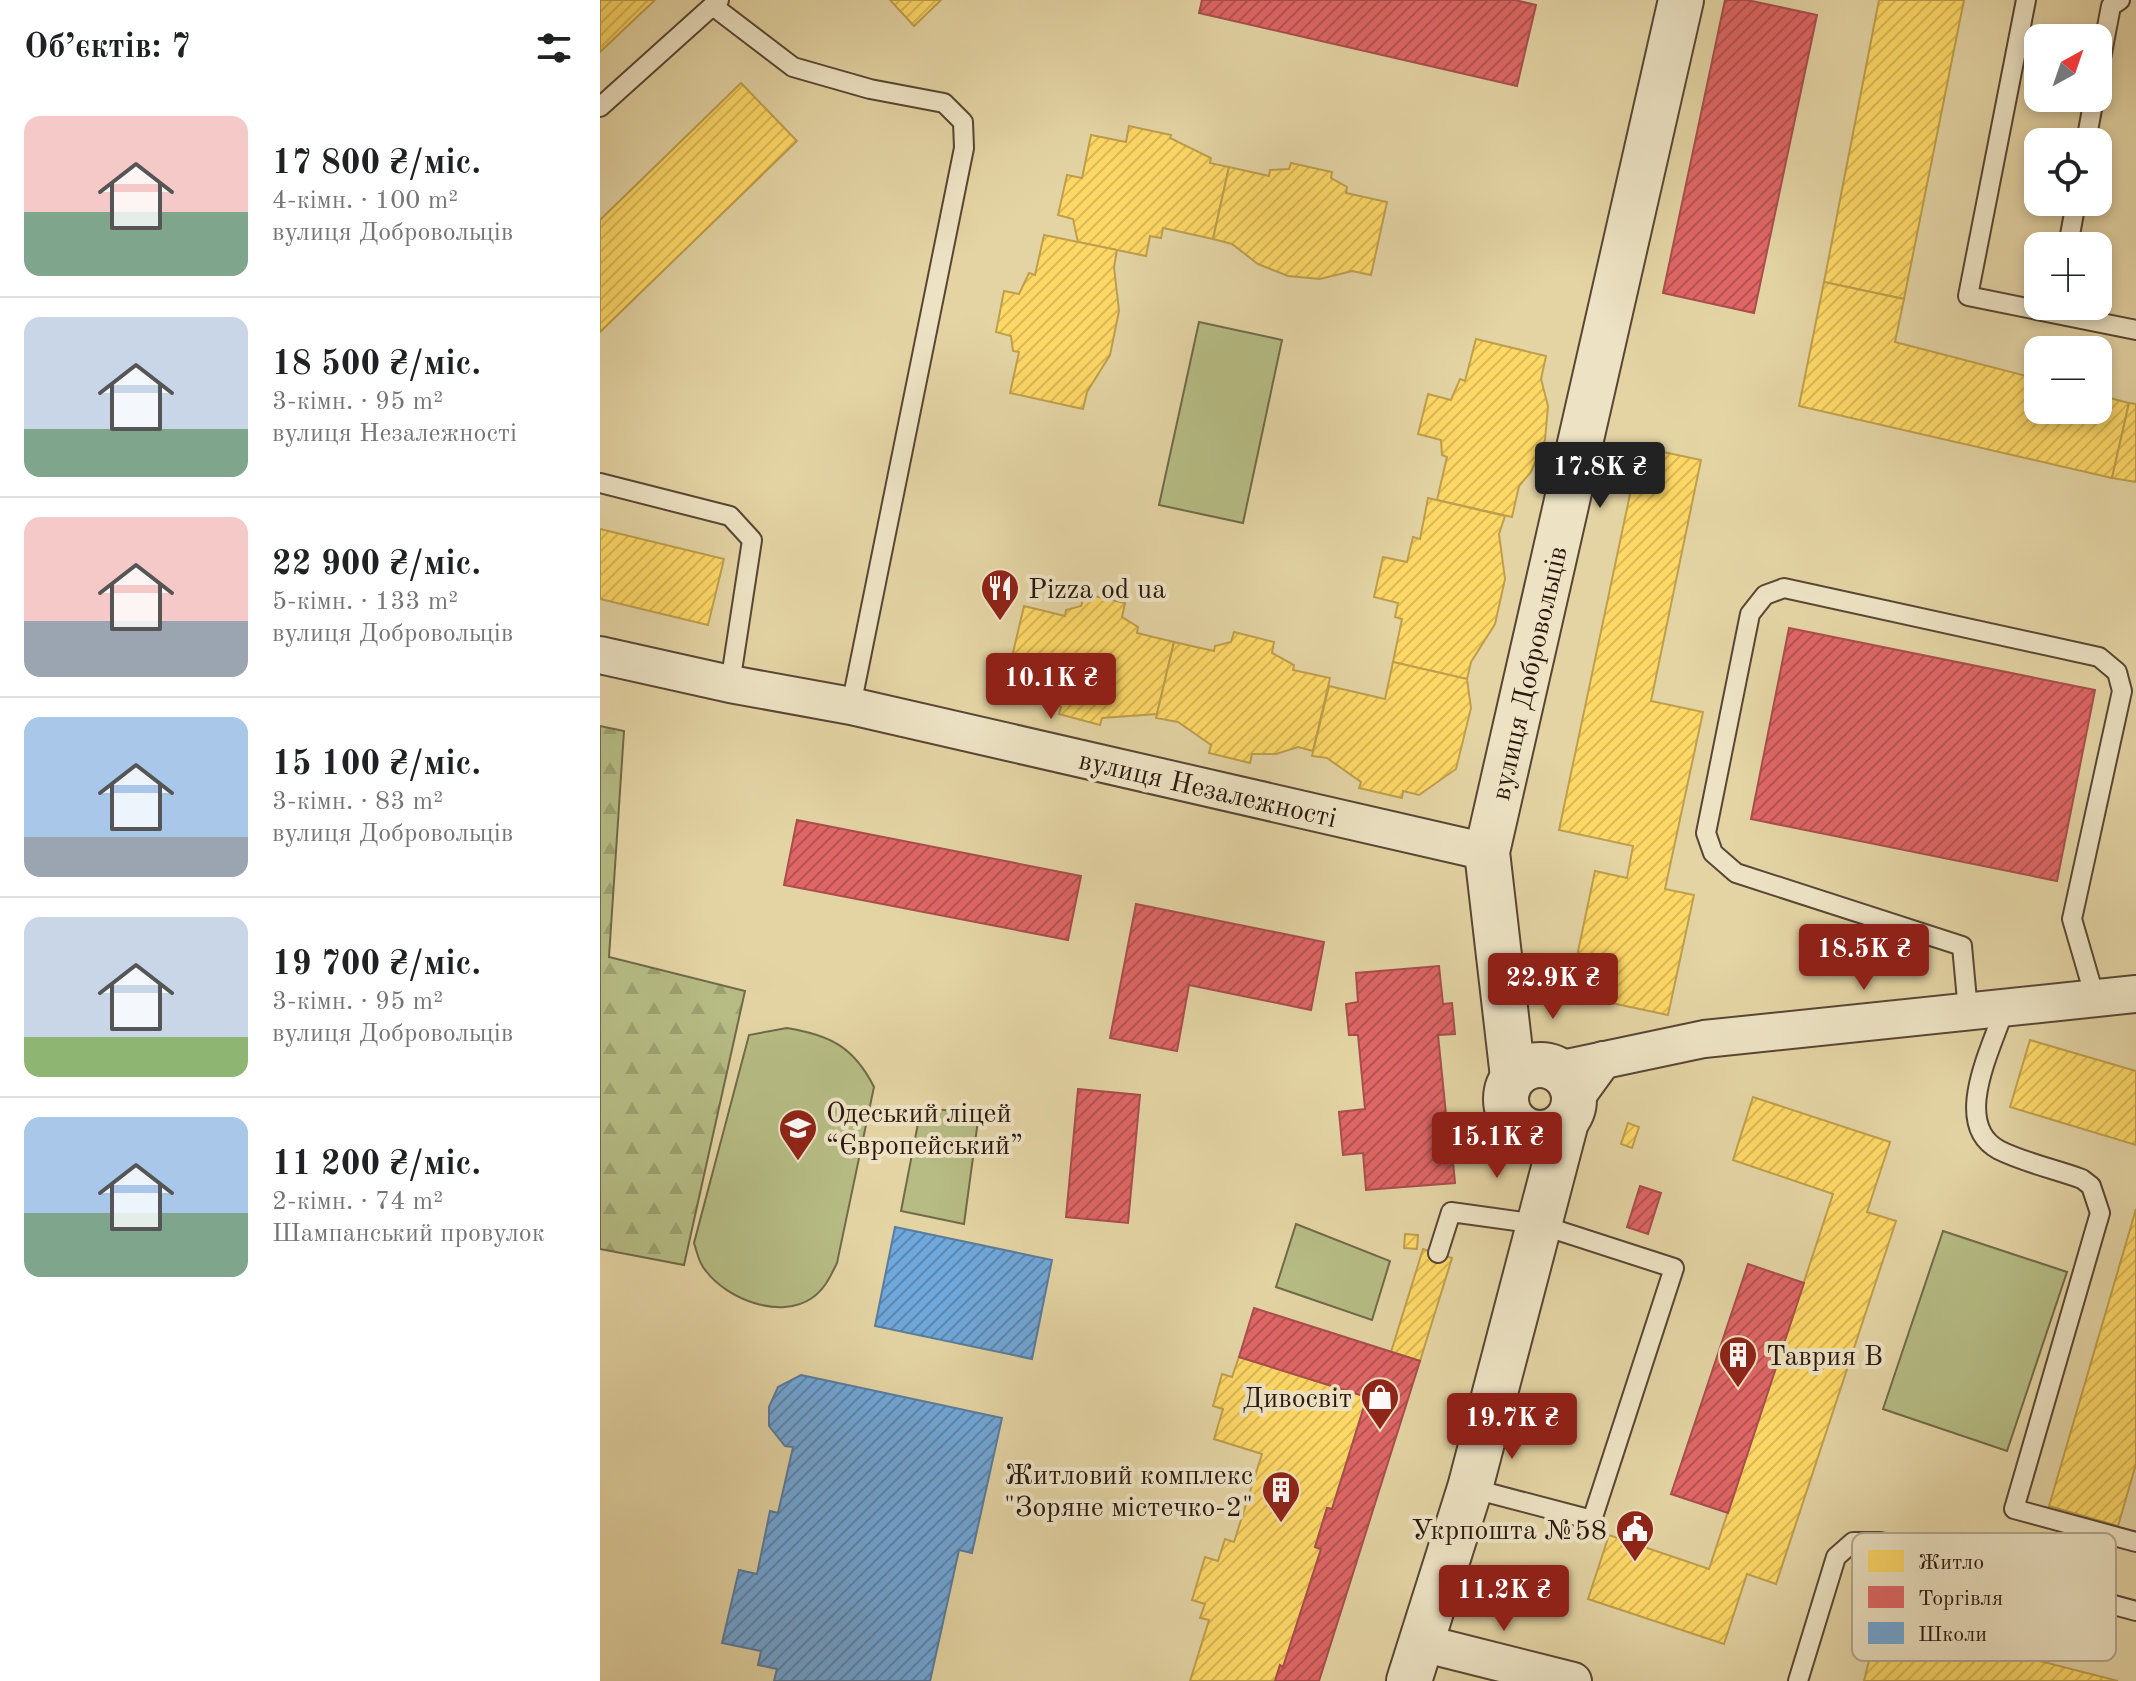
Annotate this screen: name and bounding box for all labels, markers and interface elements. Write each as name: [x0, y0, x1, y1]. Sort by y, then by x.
north arrow: [2024, 24, 2112, 112]
map controls: [2024, 24, 2112, 424]
icon: filters: [532, 26, 576, 70]
text: Об’єктів: 7: [24, 31, 191, 65]
button: locate: [2024, 128, 2112, 216]
text: 17 800 ₴/міс.: [272, 147, 481, 181]
icon: home: [88, 148, 184, 244]
text: 4-кімн. · 100 m²: [272, 188, 458, 214]
text: вулиця Добровольців: [272, 220, 513, 246]
button: +: [2024, 232, 2112, 320]
button: −: [2024, 336, 2112, 424]
text: 18 500 ₴/міс.: [272, 348, 481, 382]
icon: home: [88, 349, 184, 445]
text: 3-кімн. · 95 m²: [272, 389, 443, 415]
text: вулиця Незалежності: [272, 421, 517, 447]
pin: 17.8K ₴: [1526, 442, 1674, 510]
text: 17.8K ₴: [1553, 455, 1647, 481]
street label: вулиця Добровольців: [1488, 544, 1574, 803]
text: 22 900 ₴/міс.: [272, 548, 481, 582]
icon: home: [88, 549, 184, 645]
restaurant icon: Pizza od ua: [979, 567, 1021, 622]
place label: Pizza od ua: [1028, 577, 1166, 605]
text: 5-кімн. · 133 m²: [272, 589, 458, 615]
text: вулиця Добровольців: [272, 621, 513, 647]
pin: 10.1K ₴: [977, 653, 1125, 721]
text: 10.1K ₴: [1004, 666, 1098, 692]
text: 15 100 ₴/міс.: [272, 748, 481, 782]
street label: вулиця Незалежності: [1076, 748, 1339, 834]
icon: home: [88, 749, 184, 845]
text: 3-кімн. · 83 m²: [272, 789, 443, 815]
text: вулиця Добровольців: [272, 821, 513, 847]
pin: 18.5K ₴: [1790, 924, 1938, 992]
text: 18.5K ₴: [1817, 937, 1911, 963]
text: 19 700 ₴/міс.: [272, 948, 481, 982]
icon: home: [88, 949, 184, 1045]
pin: 22.9K ₴: [1479, 953, 1627, 1021]
text: 22.9K ₴: [1506, 966, 1600, 992]
text: 3-кімн. · 95 m²: [272, 989, 443, 1015]
text: вулиця Добровольців: [272, 1021, 513, 1047]
place label: Одеський ліцей “Європейський”: [826, 1101, 1023, 1161]
school or university icon: Одеський ліцей “Європейський”: [777, 1107, 819, 1162]
pin: 15.1K ₴: [1423, 1112, 1571, 1180]
text: 15.1K ₴: [1450, 1125, 1544, 1151]
text: 11 200 ₴/міс.: [272, 1148, 481, 1182]
icon: home: [88, 1149, 184, 1245]
text: 2-кімн. · 74 m²: [272, 1189, 443, 1215]
text: Шампанський провулок: [272, 1221, 545, 1247]
building icon: Таврия В: [1717, 1334, 1759, 1389]
place label: Таврия В: [1766, 1344, 1883, 1372]
shop icon: Дивосвіт: [1359, 1376, 1401, 1431]
place label: Дивосвіт: [1242, 1386, 1352, 1414]
pin: 19.7K ₴: [1438, 1393, 1586, 1461]
text: 19.7K ₴: [1465, 1406, 1559, 1432]
place label: Житловий комплекс "Зоряне містечко-2": [1004, 1463, 1253, 1523]
building icon: Житловий комплекс "Зоряне містечко-2": [1260, 1469, 1302, 1524]
public building icon: Укрпошта №58: [1614, 1508, 1656, 1563]
place label: Укрпошта №58: [1411, 1518, 1607, 1546]
legend: [1852, 1533, 2116, 1661]
text: Житло: [1918, 1552, 1984, 1574]
pin: 11.2K ₴: [1430, 1565, 1578, 1633]
text: 11.2K ₴: [1457, 1578, 1551, 1604]
text: Торгівля: [1918, 1588, 2003, 1610]
text: Школи: [1918, 1624, 1987, 1646]

